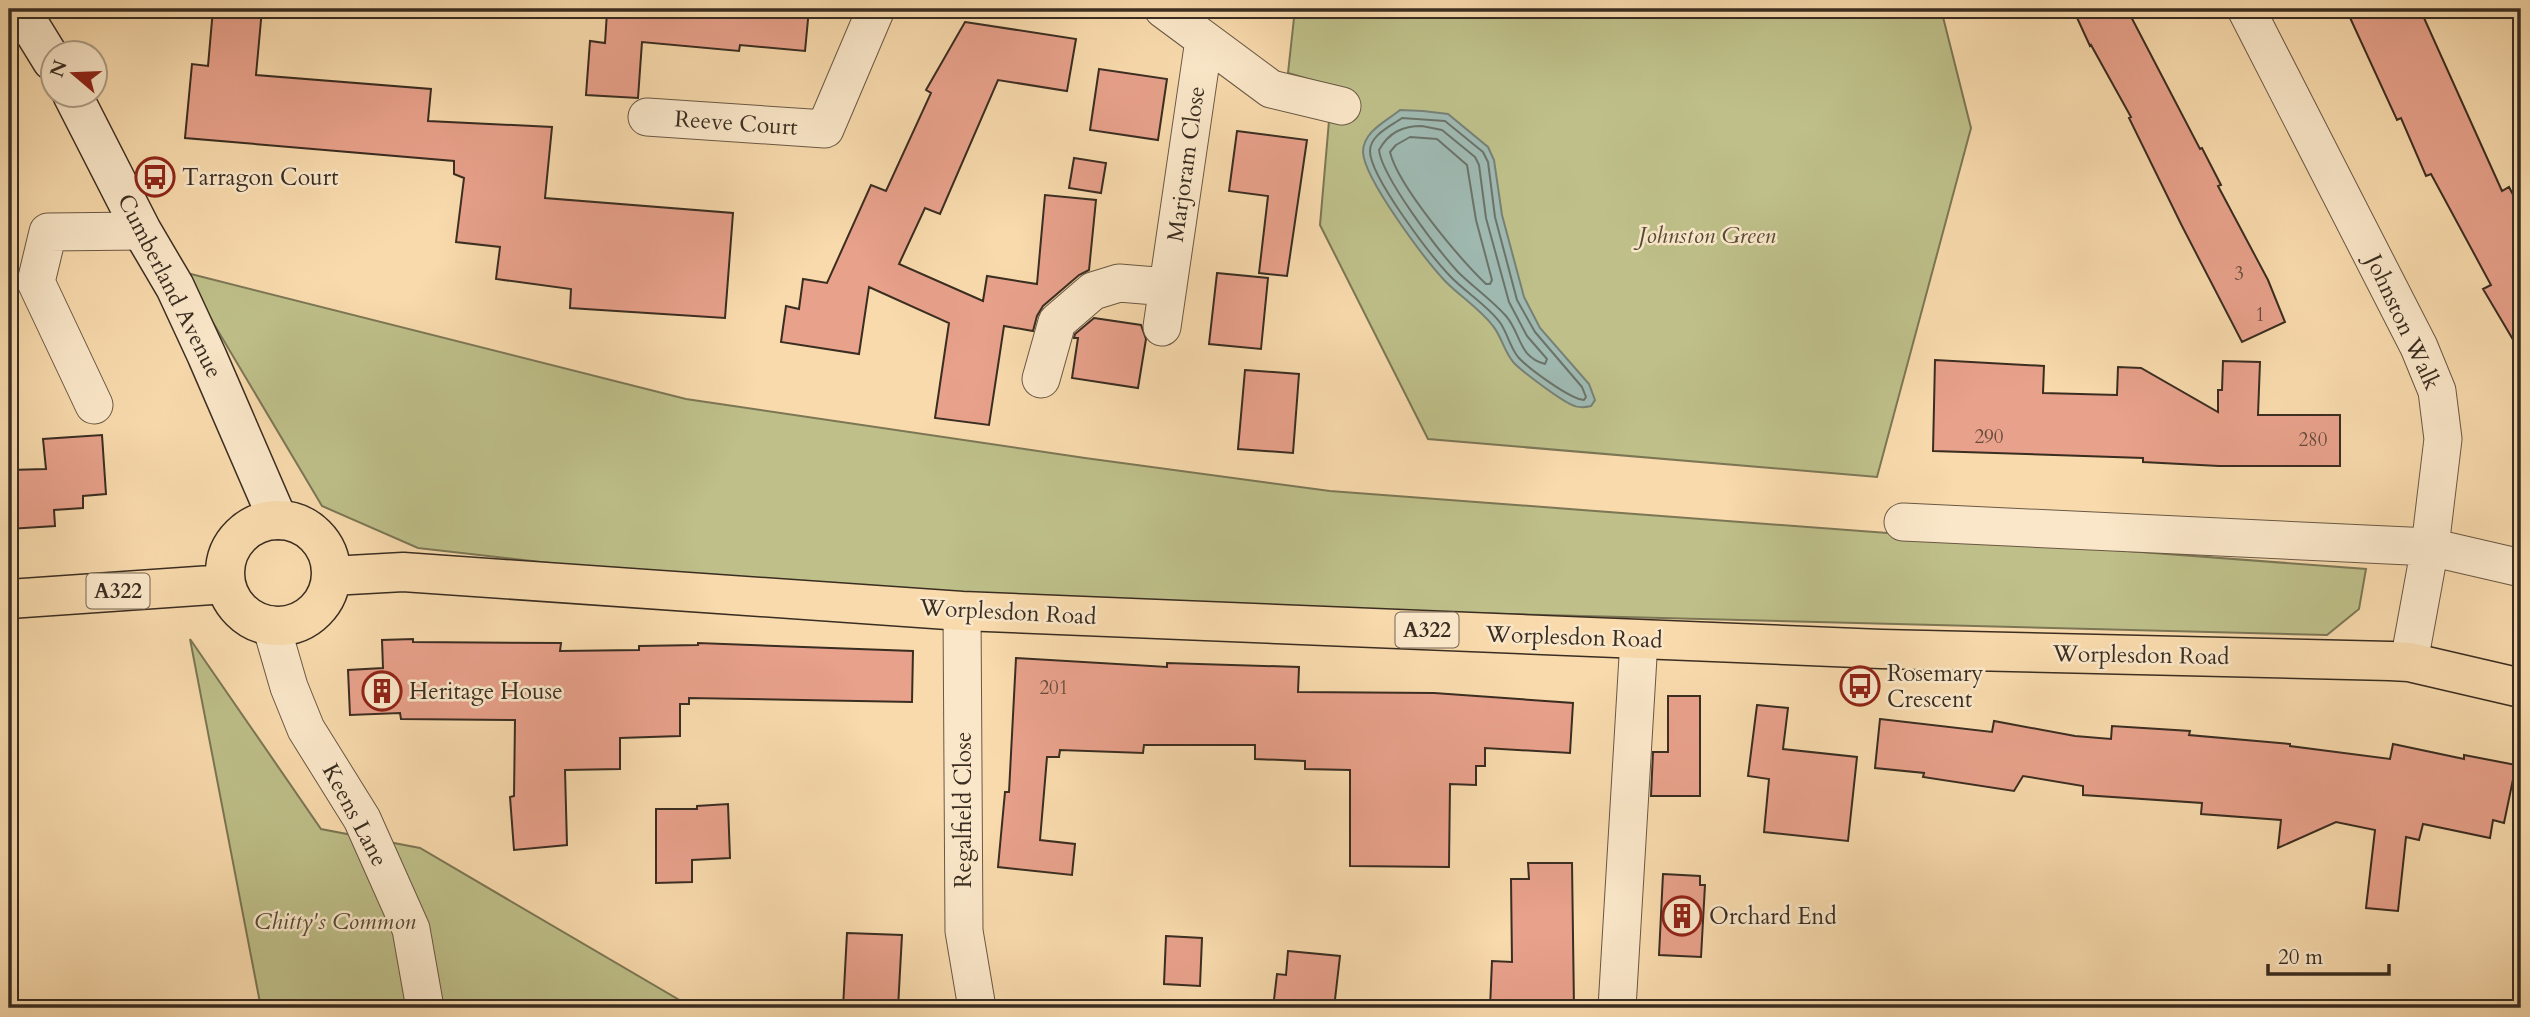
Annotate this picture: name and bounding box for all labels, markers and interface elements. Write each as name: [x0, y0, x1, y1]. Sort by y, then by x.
north arrow: [38, 38, 108, 108]
text: N: [44, 56, 74, 81]
street label: Marjoram Close: [1160, 84, 1212, 244]
street label: Reeve Court: [673, 103, 799, 143]
bus stop icon: Tarragon Court: [134, 156, 176, 198]
place label: Tarragon Court: [182, 162, 338, 193]
street label: Cumberland Avenue: [110, 189, 230, 383]
park label: Johnston Green: [1633, 220, 1777, 251]
street label: Johnston Walk: [2357, 247, 2448, 395]
house number: 3: [2234, 261, 2244, 287]
house number: 1: [2255, 302, 2265, 328]
house number: 290: [1974, 424, 2004, 450]
house number: 280: [2298, 427, 2328, 453]
road number: A322: [86, 574, 150, 608]
street label: Worplesdon Road: [918, 592, 1098, 632]
road number: A322: [1396, 612, 1458, 648]
street label: Worplesdon Road: [1484, 618, 1664, 656]
street label: Worplesdon Road: [2051, 638, 2230, 672]
place label: Rosemary Crescent: [1887, 658, 1983, 715]
bus stop icon: Rosemary Crescent: [1839, 665, 1881, 707]
building icon: Heritage House: [361, 670, 403, 712]
house number: 201: [1039, 675, 1069, 701]
place label: Heritage House: [409, 676, 563, 707]
street label: Regalfield Close: [948, 732, 979, 888]
street label: Keens Lane: [315, 758, 395, 872]
building icon: Orchard End: [1661, 895, 1703, 937]
place label: Orchard End: [1709, 901, 1837, 932]
park label: Chitty's Common: [254, 906, 417, 937]
scale bar: [2268, 933, 2388, 977]
text: 20 m: [2278, 943, 2323, 972]

